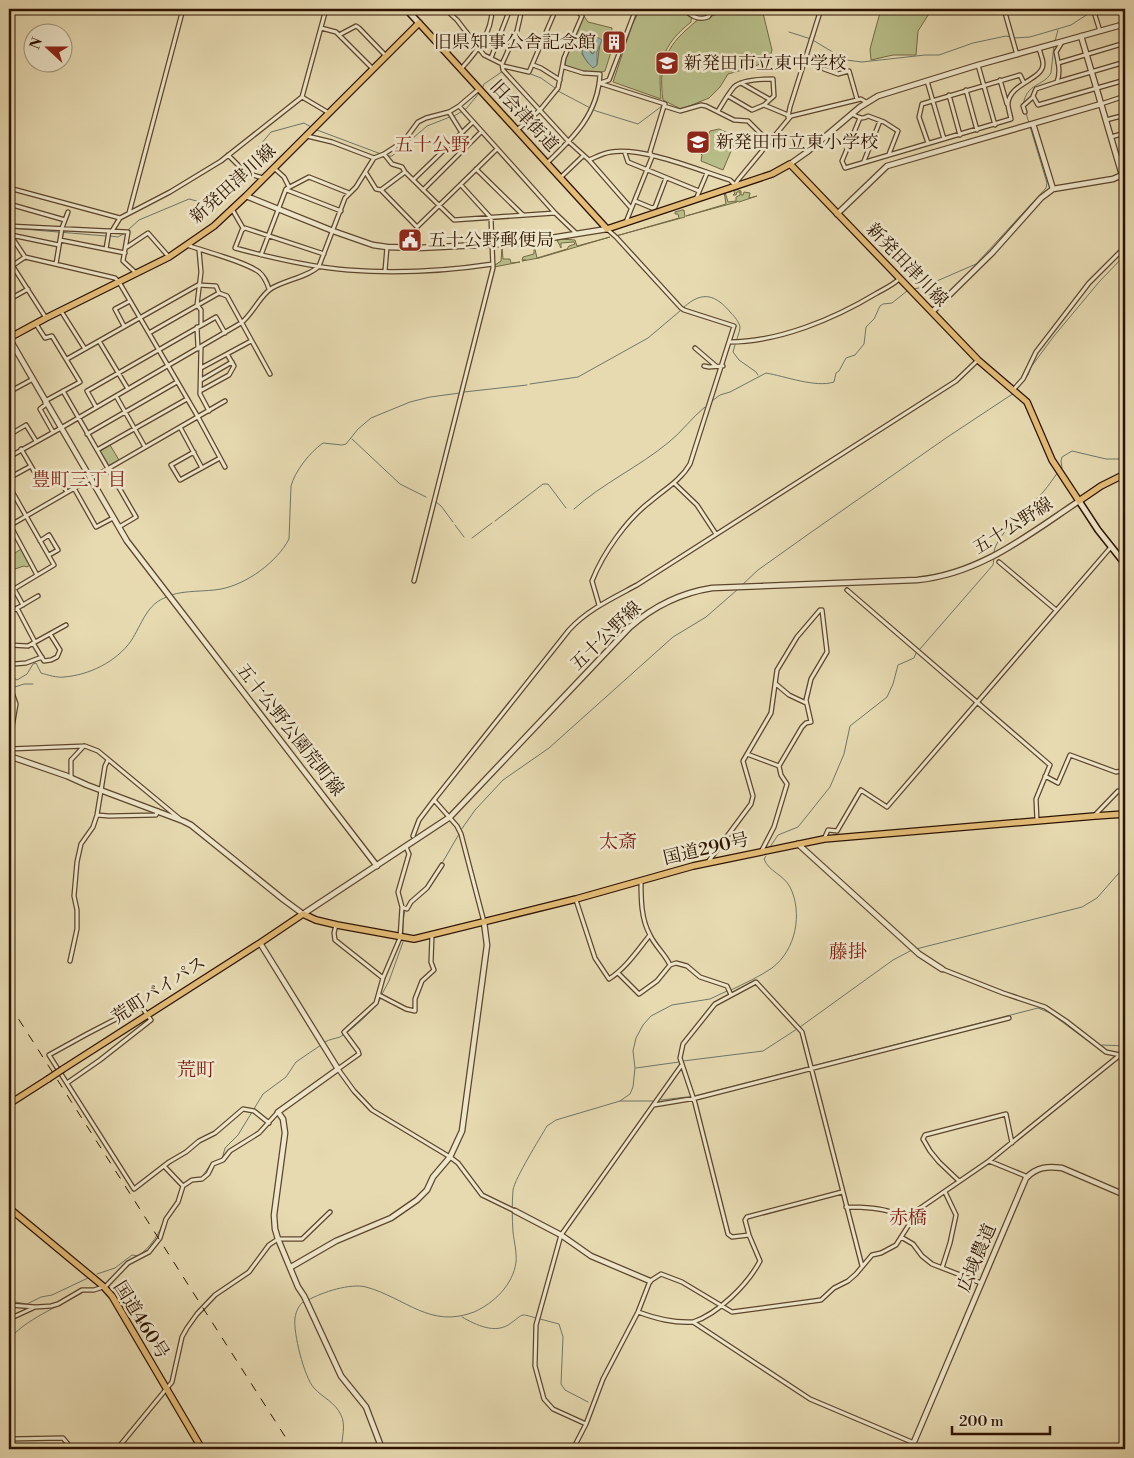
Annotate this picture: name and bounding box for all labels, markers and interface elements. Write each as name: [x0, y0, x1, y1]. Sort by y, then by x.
north arrow: [22, 22, 72, 72]
building icon: 旧県知事公舎記念館: [601, 29, 627, 55]
place label: 旧県知事公舎記念館: [434, 31, 596, 54]
text: N: [26, 35, 47, 52]
school or university icon: 新発田市立東中学校: [654, 50, 680, 76]
place label: 新発田市立東中学校: [684, 52, 846, 75]
street label: 旧会津街道: [485, 75, 563, 157]
school or university icon: 新発田市立東小学校: [685, 129, 711, 155]
place label: 新発田市立東小学校: [716, 131, 878, 154]
district label: 五十公野: [394, 133, 470, 157]
street label: 新発田津川線: [185, 139, 281, 229]
street label: 新発田津川線: [861, 218, 953, 312]
public building icon: 五十公野郵便局: [397, 227, 423, 253]
place label: 五十公野郵便局: [428, 229, 554, 252]
district label: 豊町三丁目: [31, 468, 127, 492]
street label: 五十公野線: [969, 492, 1057, 560]
street label: 五十公野線: [566, 596, 646, 676]
street label: 五十公野公園荒町線: [231, 659, 349, 801]
street label: 国道290号: [661, 828, 751, 870]
district label: 太斎: [599, 830, 637, 854]
district label: 藤掛: [829, 940, 867, 964]
street label: 荒町バイパス: [108, 951, 210, 1029]
district label: 荒町: [177, 1058, 215, 1082]
district label: 赤橋: [889, 1206, 927, 1230]
street label: 広域農道: [952, 1220, 1002, 1296]
street label: 国道460号: [108, 1277, 174, 1363]
scale bar: [952, 1403, 1049, 1435]
text: 200 m: [959, 1412, 1004, 1431]

